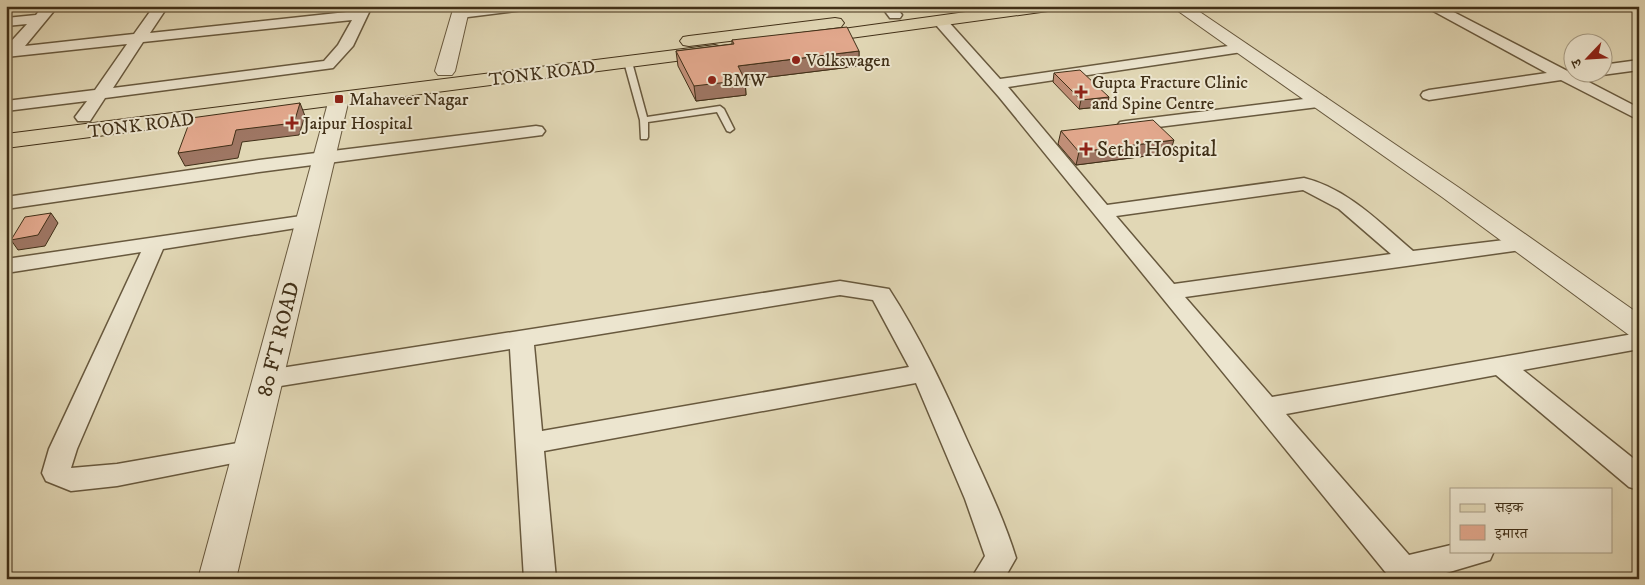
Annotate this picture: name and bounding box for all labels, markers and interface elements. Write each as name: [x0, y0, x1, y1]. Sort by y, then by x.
north arrow: [1562, 32, 1612, 82]
place label: Volkswagen: [805, 50, 891, 72]
marker: Volkswagen: [790, 54, 802, 66]
text: उ: [1567, 55, 1587, 71]
street label: TONK ROAD: [488, 57, 596, 91]
place label: BMW: [722, 70, 767, 92]
place label: Gupta Fracture Clinic and Spine Centre: [1092, 72, 1248, 115]
marker: BMW: [706, 74, 718, 86]
marker: Gupta Fracture Clinic and Spine Centre: [1074, 85, 1088, 99]
place label: Mahaveer Nagar: [349, 89, 469, 111]
marker: Mahaveer Nagar: [333, 93, 345, 105]
street label: TONK ROAD: [87, 109, 195, 143]
place label: Jaipur Hospital: [301, 113, 413, 135]
marker: Jaipur Hospital: [285, 116, 299, 130]
place label: Sethi Hospital: [1097, 137, 1217, 163]
marker: Sethi Hospital: [1079, 142, 1093, 156]
street label: 80 FT ROAD: [252, 279, 306, 399]
legend: [1450, 488, 1612, 552]
text: सड़क: [1494, 498, 1524, 517]
text: इमारत: [1494, 524, 1529, 543]

